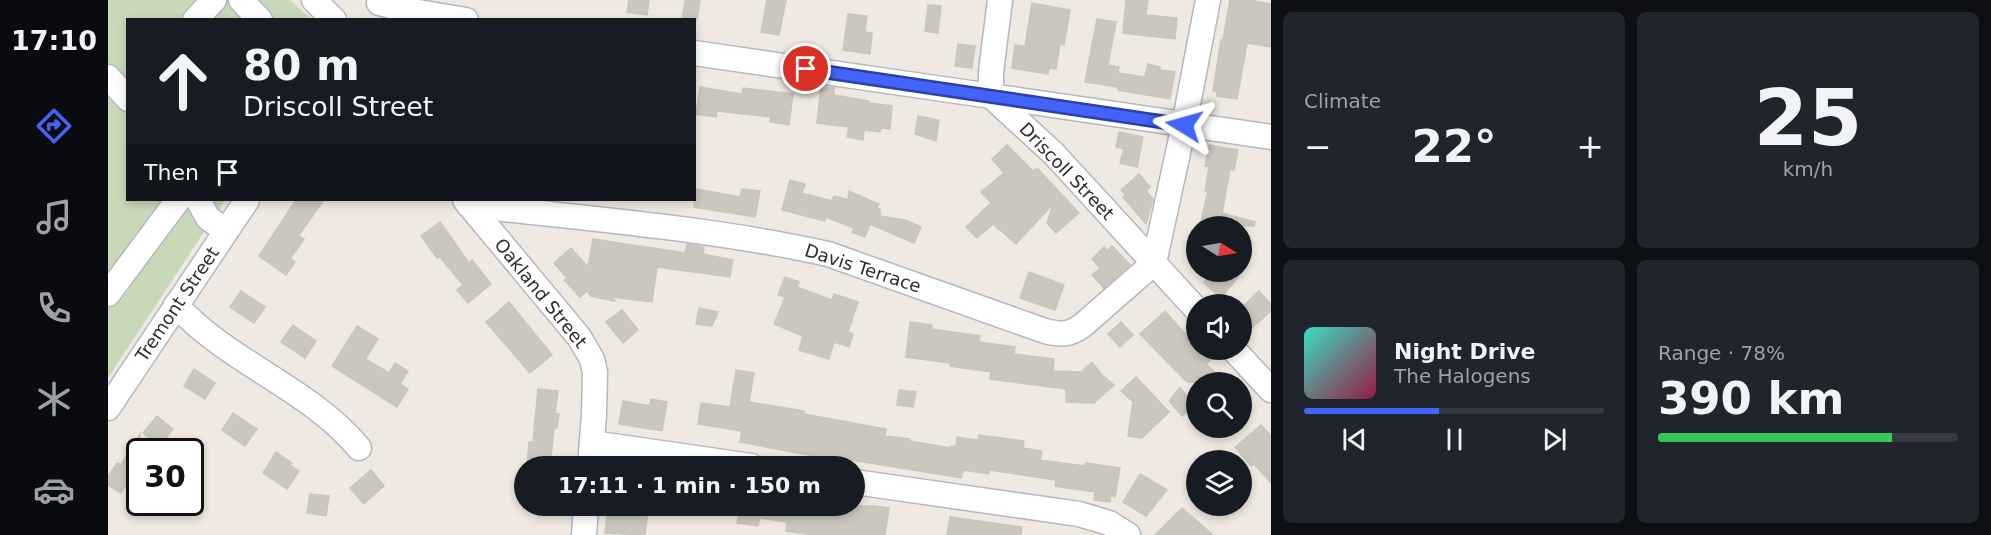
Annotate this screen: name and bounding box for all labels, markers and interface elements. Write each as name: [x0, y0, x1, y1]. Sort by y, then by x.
text: 17:10: [11, 25, 97, 56]
text: 80 m: [243, 41, 360, 90]
icon: ahead: [144, 42, 222, 120]
pin: [780, 43, 831, 94]
icon: arrive: [789, 52, 822, 85]
text: 25: [1754, 73, 1862, 163]
text: Climate: [1304, 89, 1381, 113]
text: Driscoll Street: [243, 91, 433, 122]
position arrow: [1152, 93, 1216, 157]
icon: directions: [33, 105, 75, 147]
street label: Driscoll Street: [1015, 118, 1119, 224]
text: 22°: [1411, 120, 1497, 173]
text: −: [1304, 127, 1332, 166]
text: +: [1576, 127, 1604, 166]
icon: arrive: [211, 156, 244, 189]
text: km/h: [1783, 157, 1833, 181]
text: Then: [144, 160, 199, 185]
icon: music: [33, 196, 75, 238]
north arrow: [1186, 216, 1252, 282]
map controls: [1186, 216, 1252, 516]
street label: Oakland Street: [490, 234, 592, 352]
street label: Davis Terrace: [802, 239, 924, 297]
street label: Tremont Street: [130, 243, 223, 366]
icon: phone: [33, 287, 75, 329]
button: sound: [1186, 294, 1252, 360]
text: Night Drive: [1394, 339, 1535, 364]
text: Range · 78%: [1658, 341, 1785, 365]
text: The Halogens: [1394, 364, 1531, 388]
button: search: [1186, 372, 1252, 438]
text: 390 km: [1658, 372, 1844, 425]
icon: climate: [33, 378, 75, 420]
icon: previous: [1338, 423, 1371, 456]
icon: pause: [1438, 423, 1471, 456]
icon: next: [1538, 423, 1571, 456]
speed limit sign: 30: [126, 438, 204, 516]
button: layers: [1186, 450, 1252, 516]
icon: car: [33, 469, 75, 511]
text: 17:11 · 1 min · 150 m: [558, 473, 821, 498]

